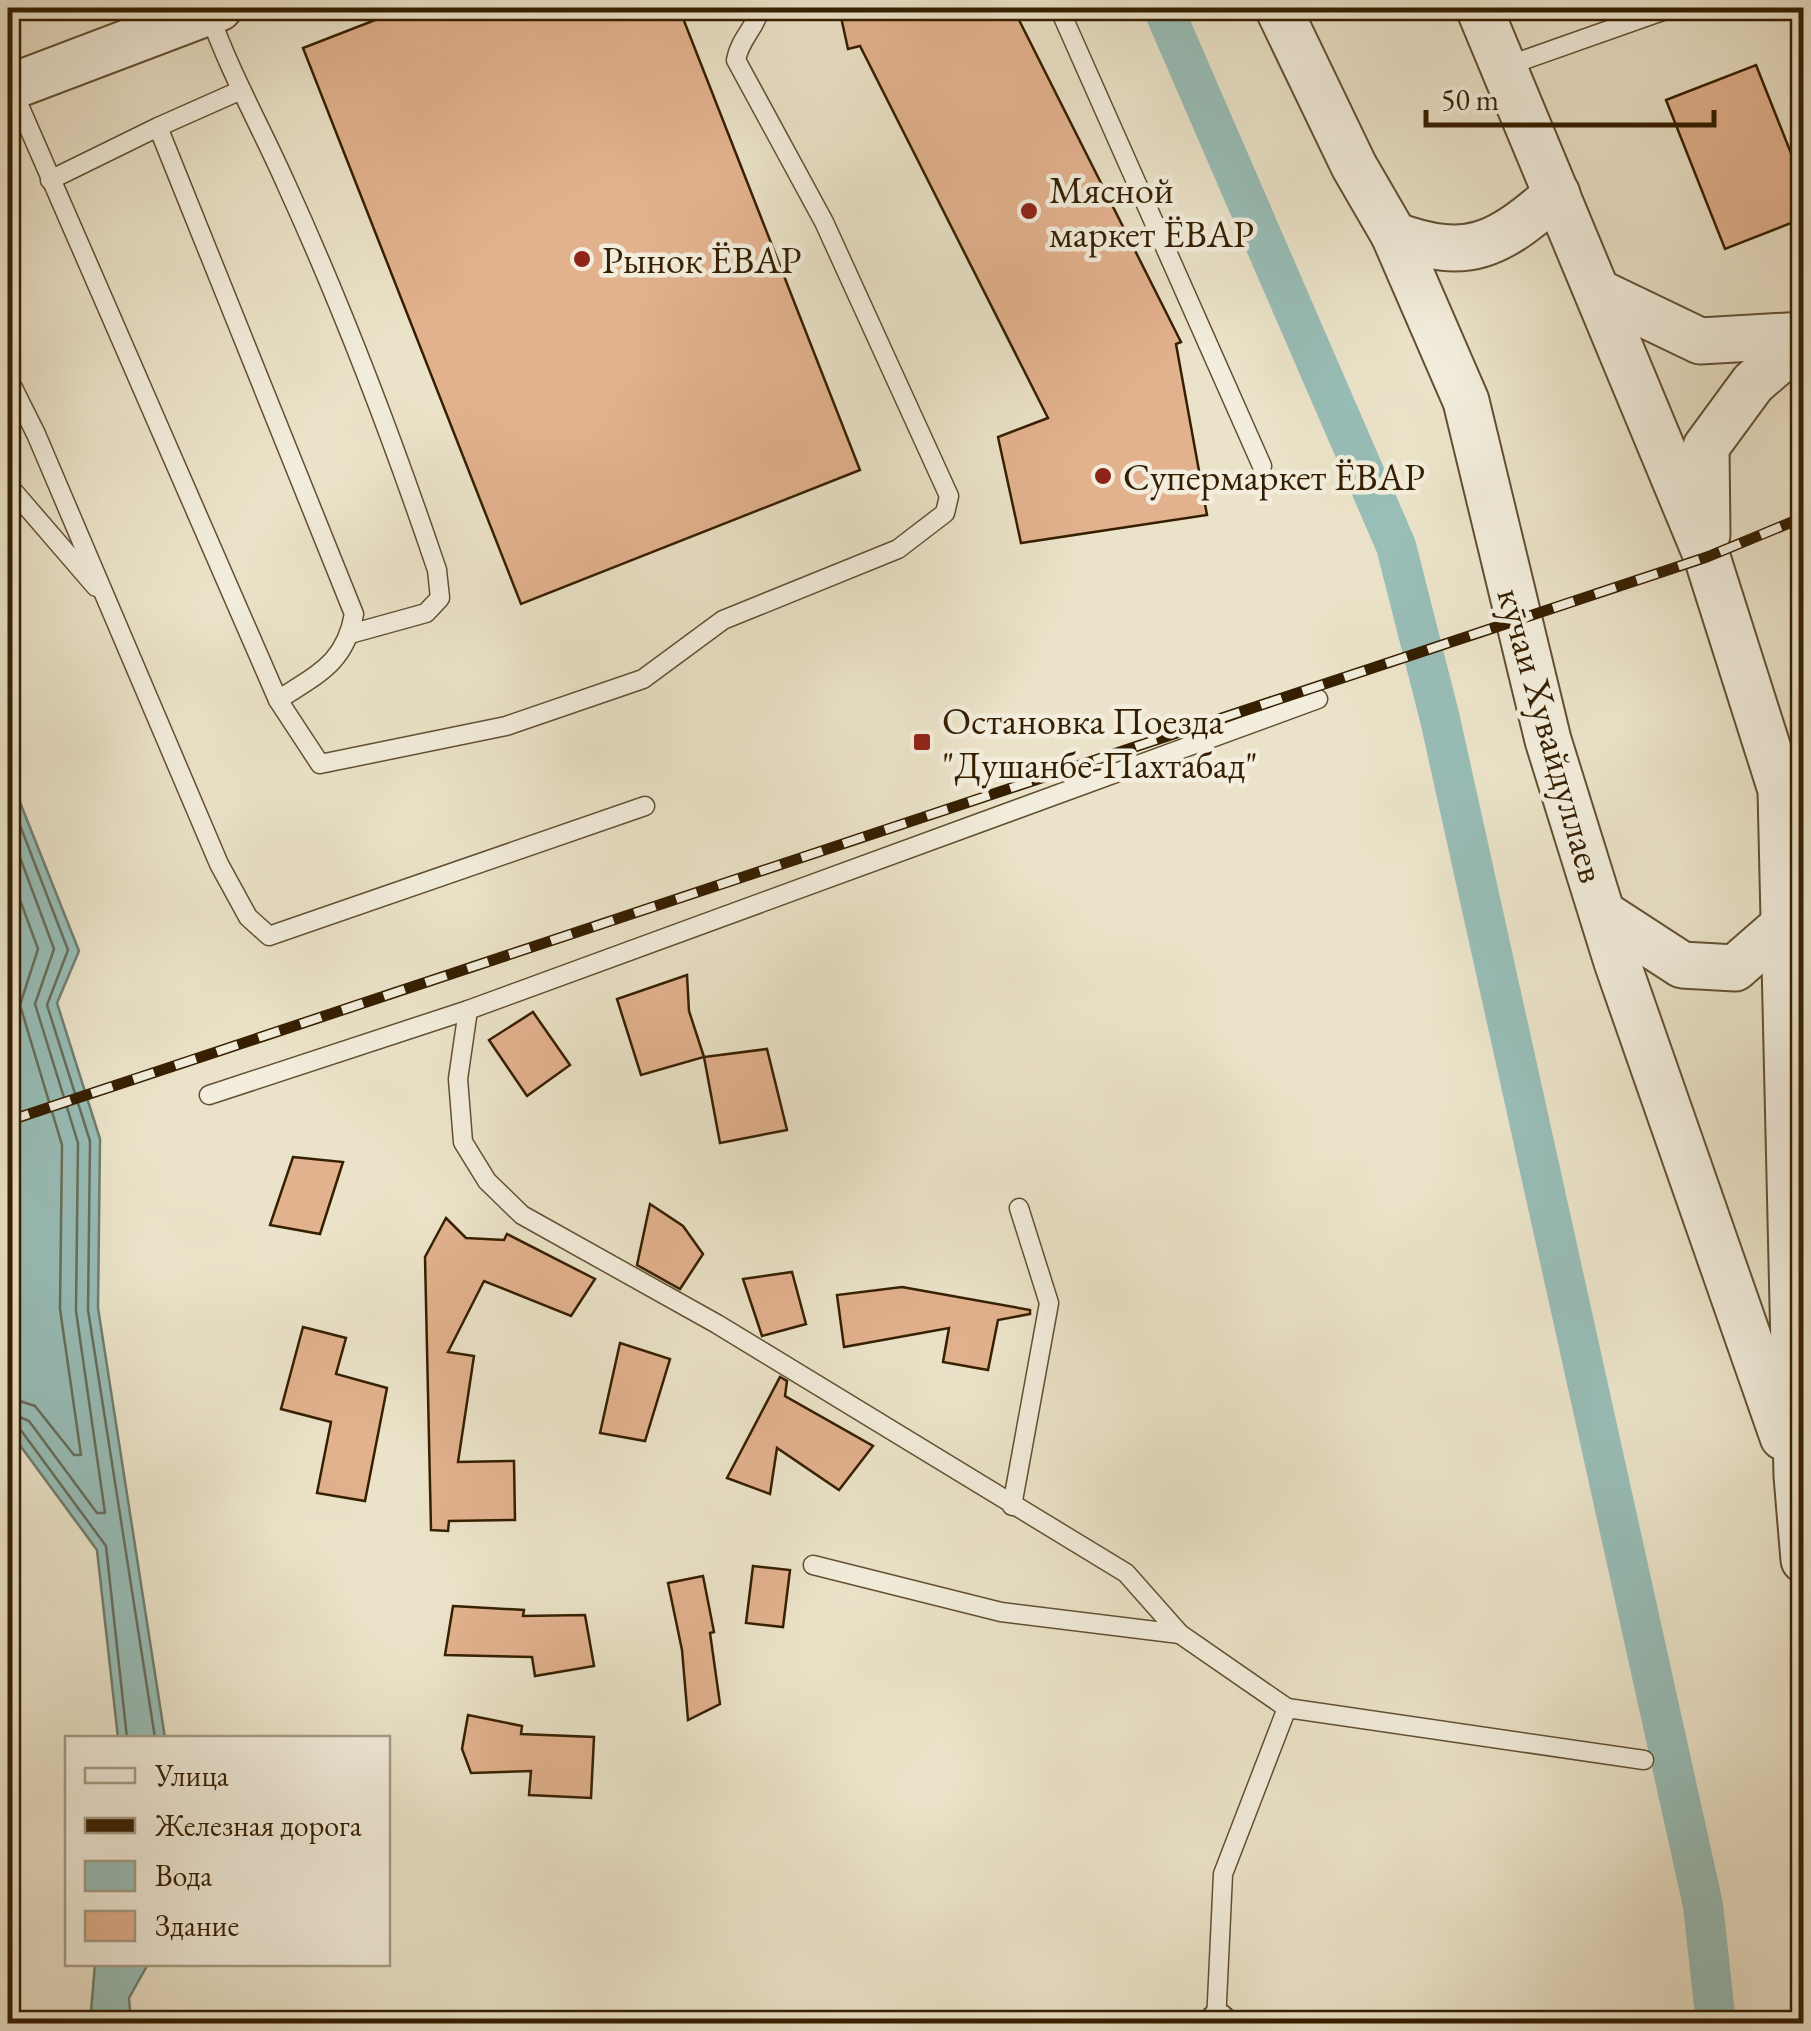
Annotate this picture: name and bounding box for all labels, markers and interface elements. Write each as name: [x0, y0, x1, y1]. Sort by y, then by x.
scale bar: [1426, 65, 1714, 127]
text: 50 m: [1441, 80, 1499, 119]
place label: Мясной маркет ЁВАР: [1049, 165, 1254, 258]
marker: Мясной маркет ЁВАР: [1018, 200, 1040, 222]
place label: Рынок ЁВАР: [602, 235, 802, 284]
marker: Рынок ЁВАР: [571, 248, 593, 270]
place label: Супермаркет ЁВАР: [1123, 452, 1425, 501]
marker: Супермаркет ЁВАР: [1092, 465, 1114, 487]
street label: кӯчаи Хувайдуллаев: [1486, 582, 1618, 888]
place label: Остановка Поезда "Душанбе-Пахтабад": [942, 696, 1258, 789]
marker: Остановка Поезда "Душанбе-Пахтабад": [911, 731, 933, 753]
legend: [65, 1736, 390, 1966]
text: Улица: [154, 1756, 229, 1795]
text: Железная дорога: [154, 1806, 362, 1845]
text: Вода: [155, 1856, 212, 1895]
text: Здание: [155, 1906, 239, 1945]

